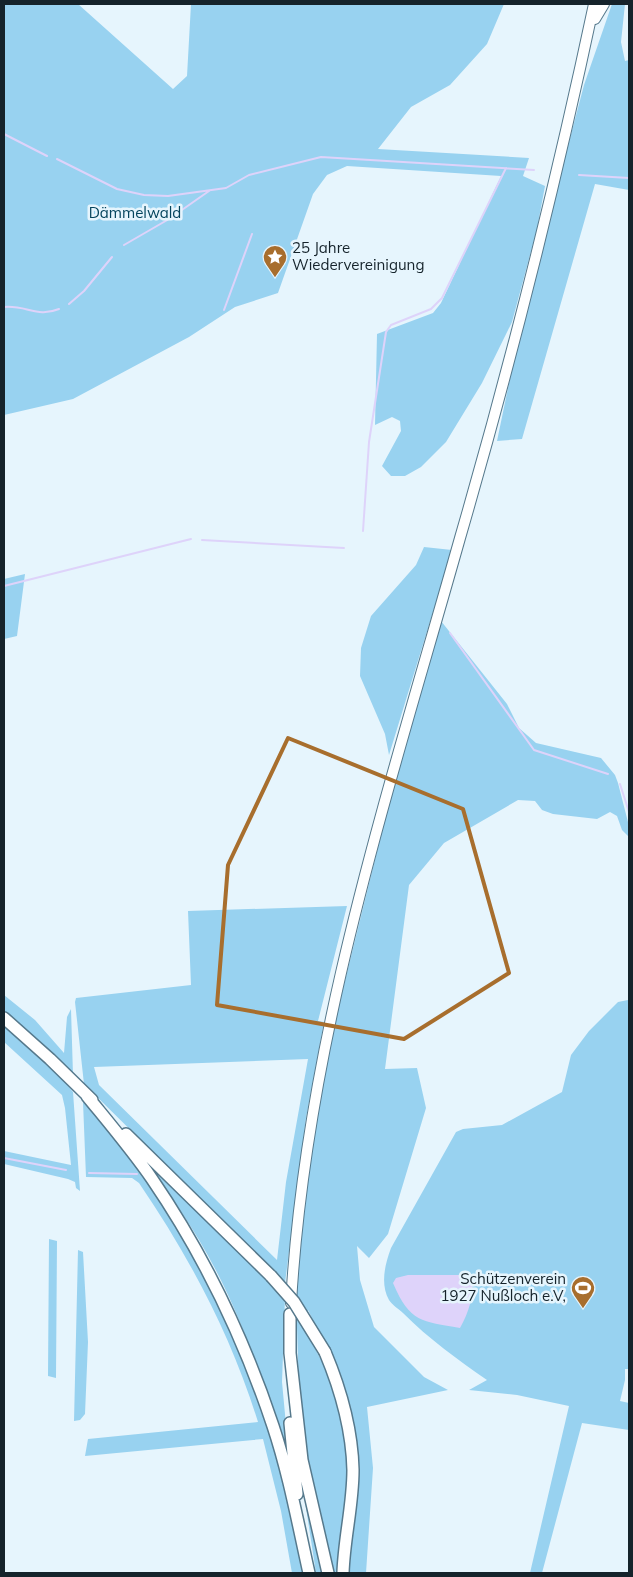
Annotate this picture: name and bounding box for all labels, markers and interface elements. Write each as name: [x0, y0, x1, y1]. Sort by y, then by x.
park label: Dämmelwald: [89, 203, 181, 222]
place label: 25 Jahre Wiedervereinigung: [292, 238, 424, 274]
place icon: 25 Jahre Wiedervereinigung: [262, 244, 288, 278]
place label: Schützenverein 1927 Nußloch e.V,: [441, 1269, 566, 1305]
sports icon: Schützenverein 1927 Nußloch e.V,: [570, 1275, 596, 1309]

